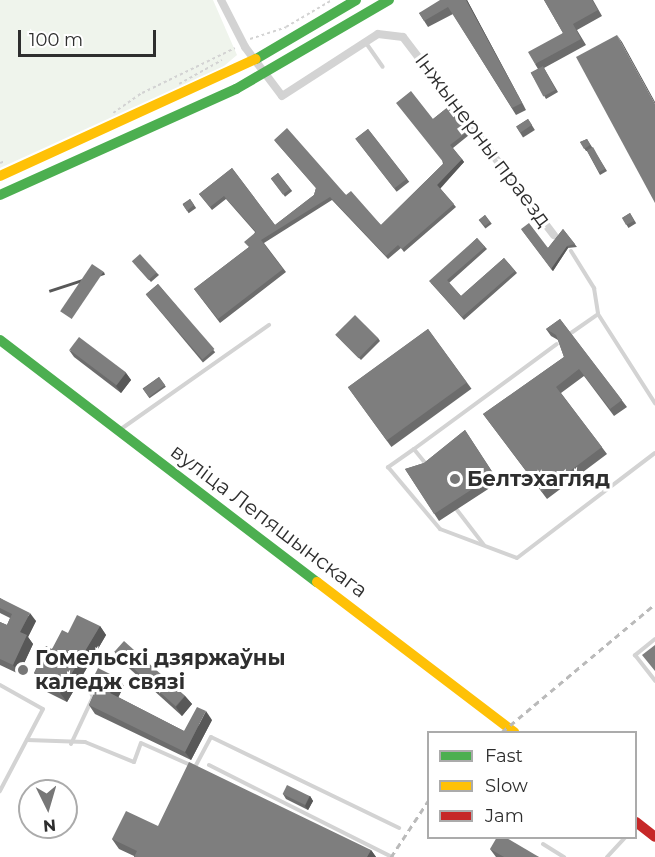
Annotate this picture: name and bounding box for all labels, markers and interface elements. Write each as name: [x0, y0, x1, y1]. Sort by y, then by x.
scale bar: [21, 18, 159, 56]
text: 100 m: [29, 29, 83, 51]
street label: Інжынерны праезд: [410, 48, 556, 232]
street label: вуліца Лепяшынскага: [166, 439, 372, 603]
place label: Белтэхагляд: [467, 466, 610, 492]
marker: Белтэхагляд: [448, 472, 462, 486]
place label: Гомельскі дзяржаўны каледж связі: [35, 645, 285, 695]
marker: Гомельскі дзяржаўны каледж связі: [16, 663, 30, 677]
legend: [427, 731, 637, 839]
text: Fast: [485, 745, 523, 767]
text: Slow: [485, 775, 528, 797]
north arrow: [18, 779, 78, 839]
text: Jam: [485, 805, 524, 827]
text: N: [42, 815, 57, 835]

